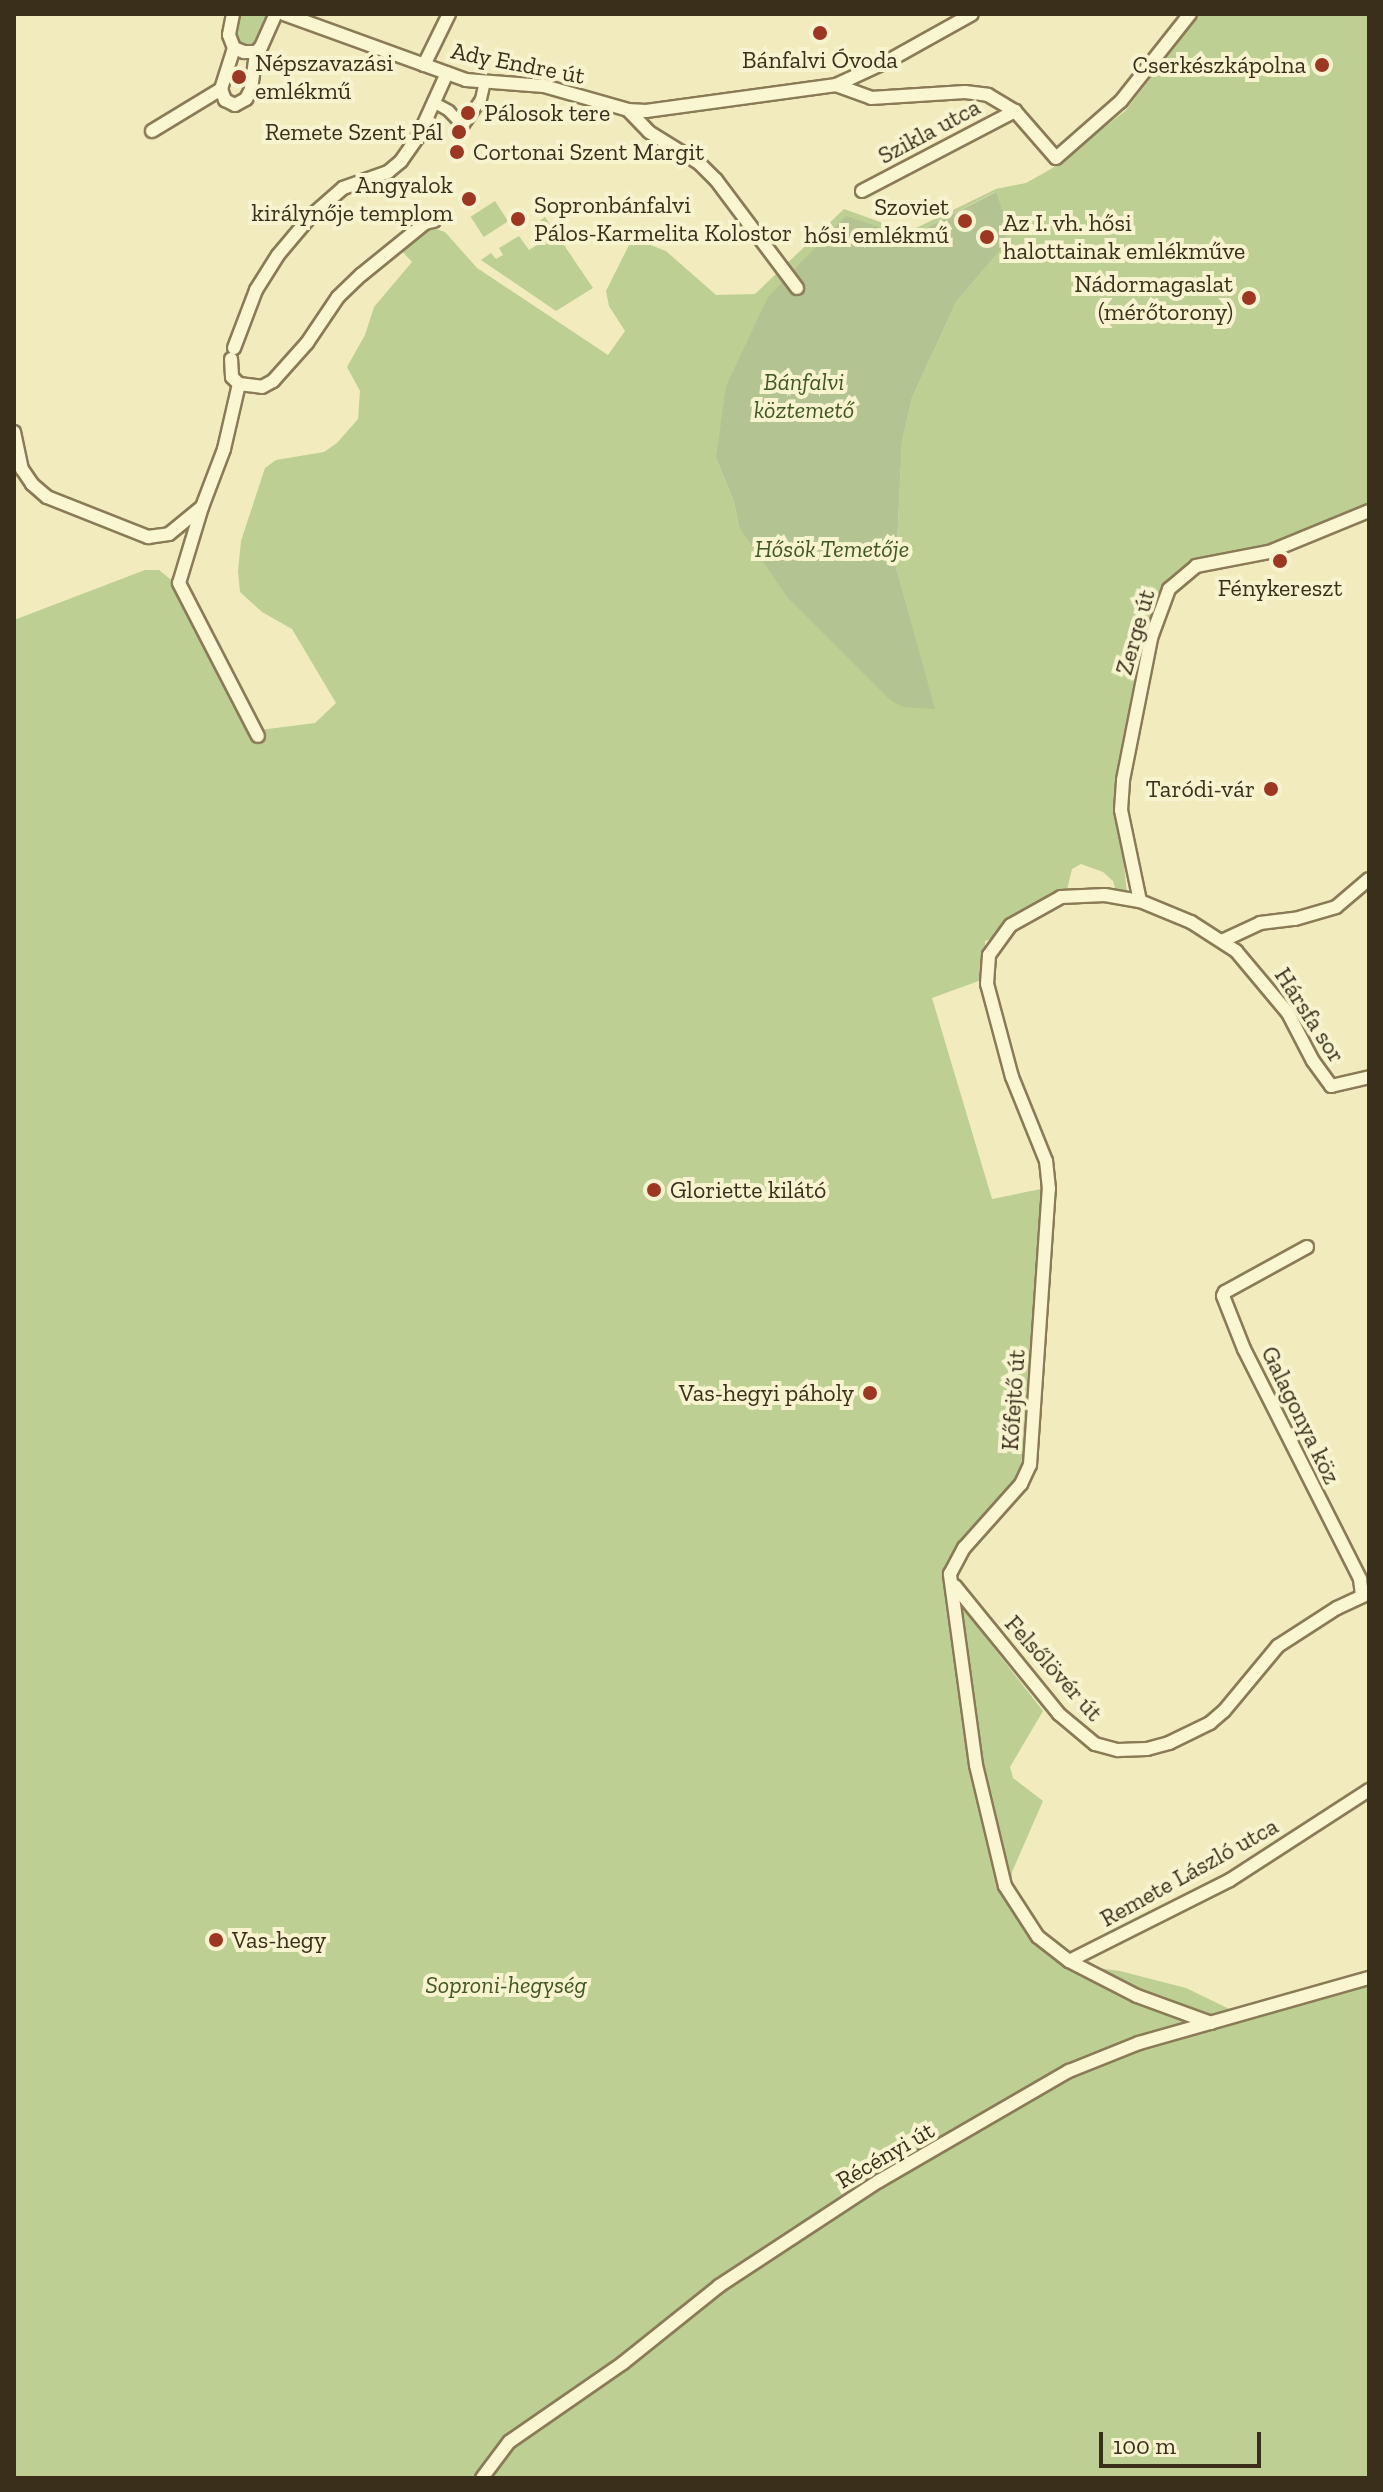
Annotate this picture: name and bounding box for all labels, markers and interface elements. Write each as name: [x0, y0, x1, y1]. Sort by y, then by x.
marker: Bánfalvi Óvoda: [811, 24, 829, 42]
street label: Ady Endre út: [448, 36, 588, 90]
place label: Bánfalvi Óvoda: [742, 46, 898, 74]
place label: Népszavazási emlékmű: [255, 49, 393, 105]
place label: Cserkészkápolna: [1132, 51, 1306, 79]
marker: Cserkészkápolna: [1313, 56, 1331, 74]
marker: Népszavazási emlékmű: [230, 68, 248, 86]
street label: Szikla utca: [873, 92, 985, 170]
place label: Pálosok tere: [484, 99, 610, 127]
marker: Pálosok tere: [459, 104, 477, 122]
place label: Remete Szent Pál: [265, 118, 443, 146]
marker: Remete Szent Pál: [450, 123, 468, 141]
place label: Cortonai Szent Margit: [473, 138, 704, 166]
marker: Cortonai Szent Margit: [448, 143, 466, 161]
place label: Angyalok királynője templom: [251, 171, 453, 227]
marker: Angyalok királynője templom: [460, 190, 478, 208]
place label: Sopronbánfalvi Pálos-Karmelita Kolostor: [534, 191, 792, 247]
place label: Szoviet hősi emlékmű: [804, 193, 949, 249]
place label: Az I. vh. hősi halottainak emlékműve: [1003, 209, 1245, 265]
marker: Sopronbánfalvi Pálos-Karmelita Kolostor: [509, 210, 527, 228]
marker: Szoviet hősi emlékmű: [956, 212, 974, 230]
marker: Az I. vh. hősi halottainak emlékműve: [978, 228, 996, 246]
place label: Nádormagaslat (mérőtorony): [1074, 270, 1233, 326]
marker: Nádormagaslat (mérőtorony): [1240, 289, 1258, 307]
park label: Bánfalvi köztemető: [754, 368, 854, 424]
park label: Hősök Temetője: [754, 535, 910, 563]
marker: Fénykereszt: [1271, 552, 1289, 570]
place label: Fénykereszt: [1218, 574, 1342, 602]
street label: Zerge út: [1109, 586, 1161, 678]
place label: Taródi-vár: [1146, 775, 1255, 803]
marker: Taródi-vár: [1262, 780, 1280, 798]
street label: Hársfa sor: [1269, 962, 1351, 1068]
place label: Gloriette kilátó: [670, 1176, 826, 1204]
marker: Gloriette kilátó: [645, 1181, 663, 1199]
street label: Galagonya köz: [1255, 1341, 1347, 1489]
street label: Kőfejtő út: [995, 1349, 1031, 1451]
place label: Vas-hegyi páholy: [679, 1379, 854, 1407]
marker: Vas-hegyi páholy: [861, 1384, 879, 1402]
street label: Felsőlövér út: [999, 1609, 1109, 1727]
street label: Remete László utca: [1095, 1811, 1283, 1933]
place label: Vas-hegy: [232, 1926, 326, 1954]
marker: Vas-hegy: [207, 1931, 225, 1949]
park label: Soproni-hegység: [425, 1971, 587, 1999]
street label: Récényi út: [831, 2115, 939, 2195]
scale bar: [1103, 2416, 1265, 2466]
text: 100 m: [1113, 2431, 1176, 2460]

